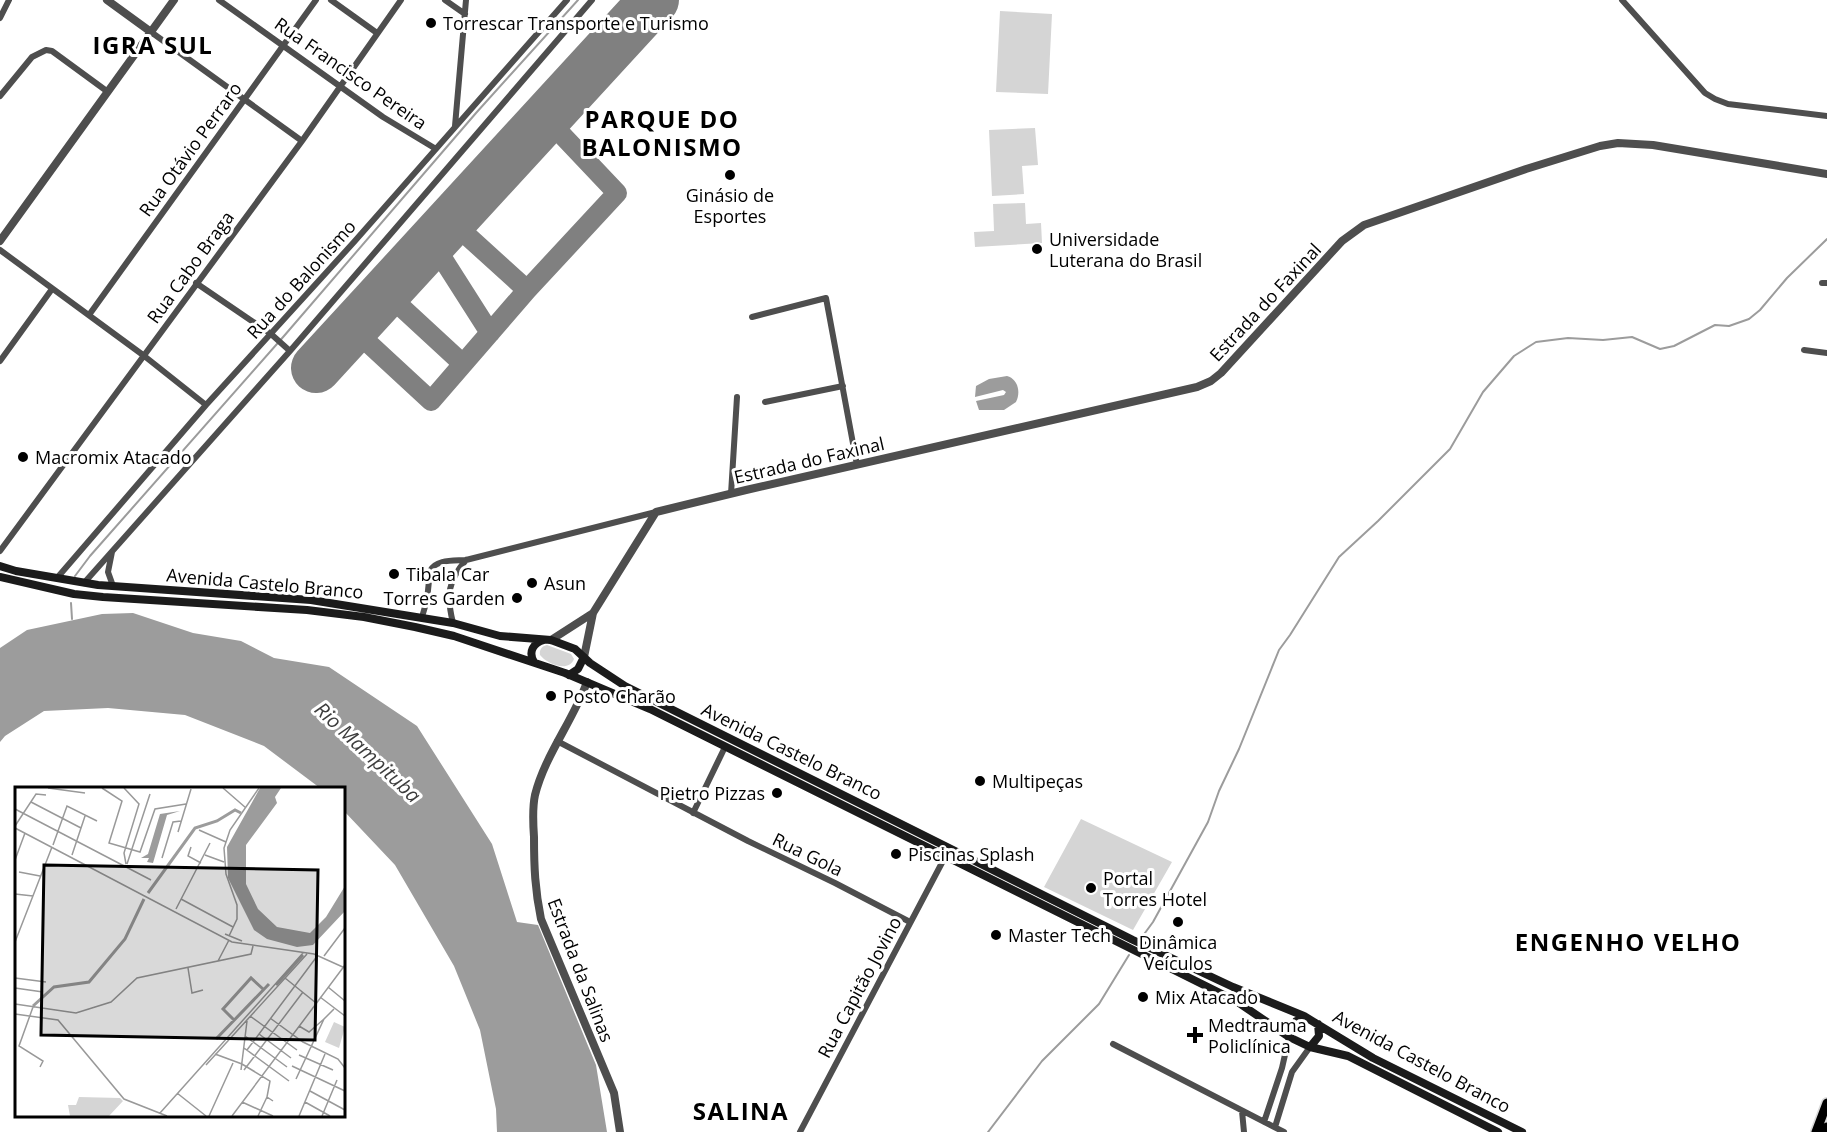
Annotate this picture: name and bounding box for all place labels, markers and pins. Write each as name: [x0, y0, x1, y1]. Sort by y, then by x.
place label: Torrescar Transporte e Turismo: [443, 11, 709, 35]
marker: Torrescar Transporte e Turismo: [424, 16, 438, 30]
marker: Ginásio de Esportes: [723, 168, 737, 182]
place label: Ginásio de Esportes: [686, 183, 774, 228]
place label: Universidade Luterana do Brasil: [1049, 227, 1202, 272]
marker: Universidade Luterana do Brasil: [1030, 242, 1044, 256]
place label: Macromix Atacado: [35, 445, 192, 469]
marker: Macromix Atacado: [16, 450, 30, 464]
place label: Tibala Car: [406, 562, 490, 586]
marker: Tibala Car: [387, 567, 401, 581]
place label: Asun: [544, 571, 586, 595]
marker: Asun: [525, 576, 539, 590]
place label: Torres Garden: [384, 586, 505, 610]
marker: Torres Garden: [510, 591, 524, 605]
place label: Posto Charão: [563, 684, 676, 708]
marker: Posto Charão: [544, 689, 558, 703]
place label: Multipeças: [992, 769, 1083, 793]
marker: Multipeças: [973, 774, 987, 788]
place label: Pietro Pizzas: [659, 781, 765, 805]
marker: Pietro Pizzas: [770, 786, 784, 800]
place label: Piscinas Splash: [908, 842, 1034, 866]
marker: Piscinas Splash: [889, 847, 903, 861]
place label: Portal Torres Hotel: [1103, 866, 1207, 911]
marker: Portal Torres Hotel: [1084, 881, 1098, 895]
marker: Dinâmica Veículos: [1171, 915, 1185, 929]
place label: Master Tech: [1008, 923, 1111, 947]
marker: Master Tech: [989, 928, 1003, 942]
place label: Dinâmica Veículos: [1139, 930, 1217, 975]
place label: Mix Atacado: [1155, 985, 1258, 1009]
marker: Mix Atacado: [1136, 990, 1150, 1004]
place label: Medtrauma Policlínica: [1208, 1013, 1307, 1058]
marker: Medtrauma Policlínica: [1186, 1026, 1204, 1044]

